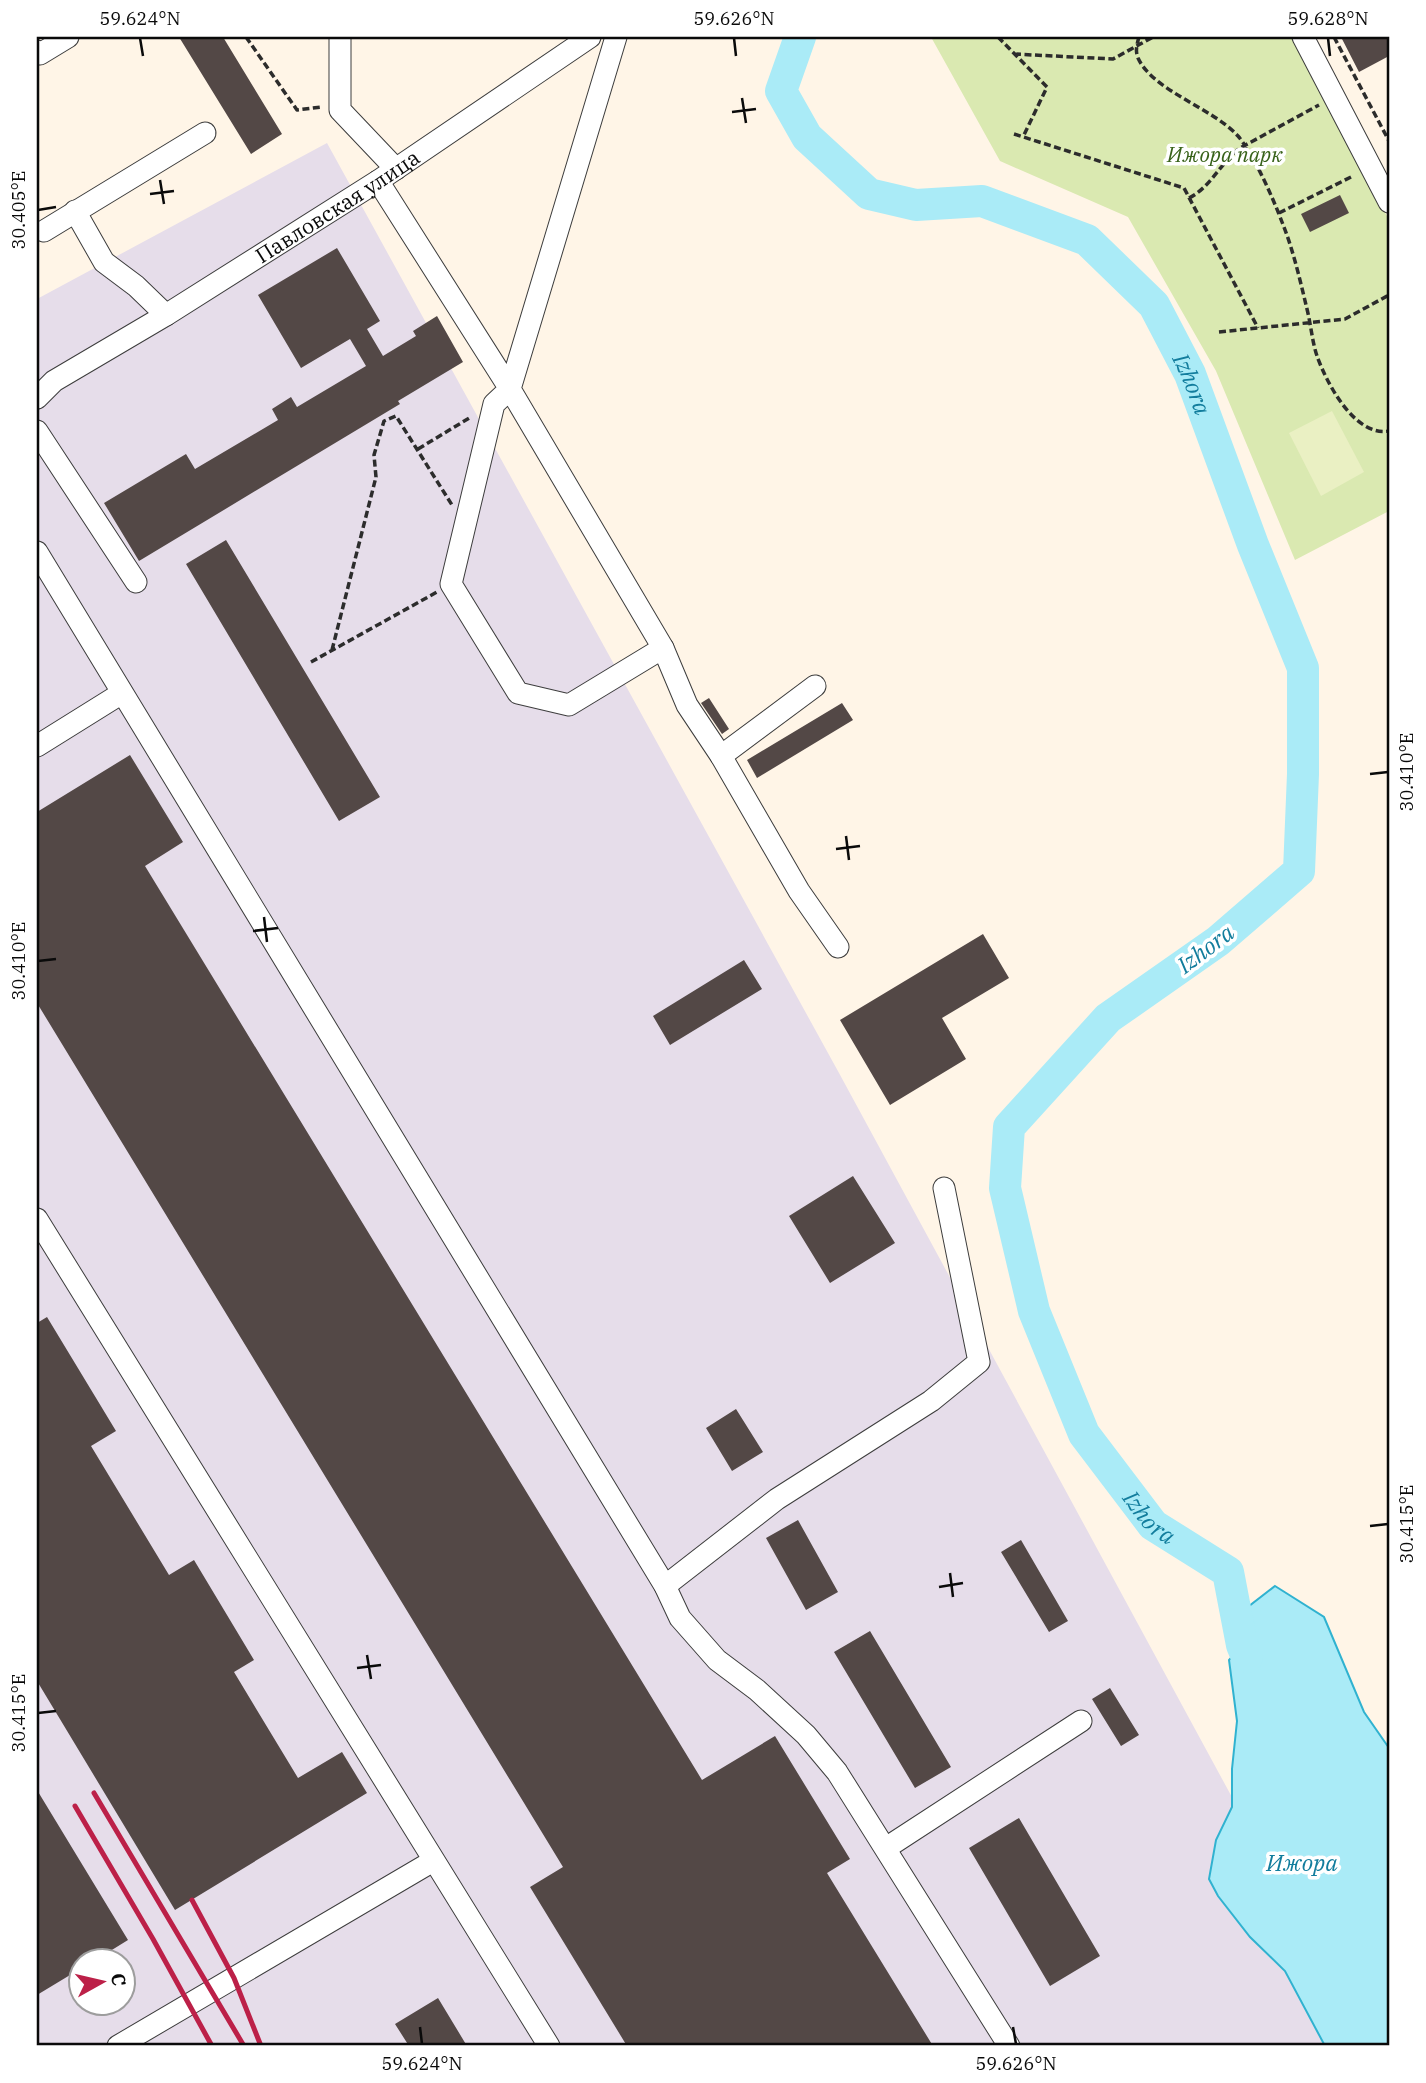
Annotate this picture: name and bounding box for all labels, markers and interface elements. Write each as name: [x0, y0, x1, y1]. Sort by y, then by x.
text: 59.624°N: [99, 7, 181, 30]
text: 59.626°N: [693, 7, 775, 30]
text: 59.628°N: [1287, 7, 1369, 30]
park label: Ижора парк: [1166, 140, 1283, 168]
street label: Павловская улица: [250, 143, 425, 269]
text: 30.405°E: [7, 171, 30, 249]
water label: Izhora: [1166, 347, 1219, 419]
text: 30.410°E: [1395, 733, 1418, 811]
water label: Izhora: [1170, 917, 1240, 980]
text: 30.410°E: [7, 922, 30, 1000]
water label: Izhora: [1116, 1483, 1182, 1551]
text: 30.415°E: [1395, 1485, 1418, 1563]
text: 30.415°E: [7, 1674, 30, 1752]
water label: Ижора: [1265, 1847, 1338, 1877]
north arrow: [66, 1946, 136, 2016]
text: С: [106, 1972, 132, 1988]
text: 59.624°N: [381, 2052, 463, 2075]
text: 59.626°N: [975, 2052, 1057, 2075]

